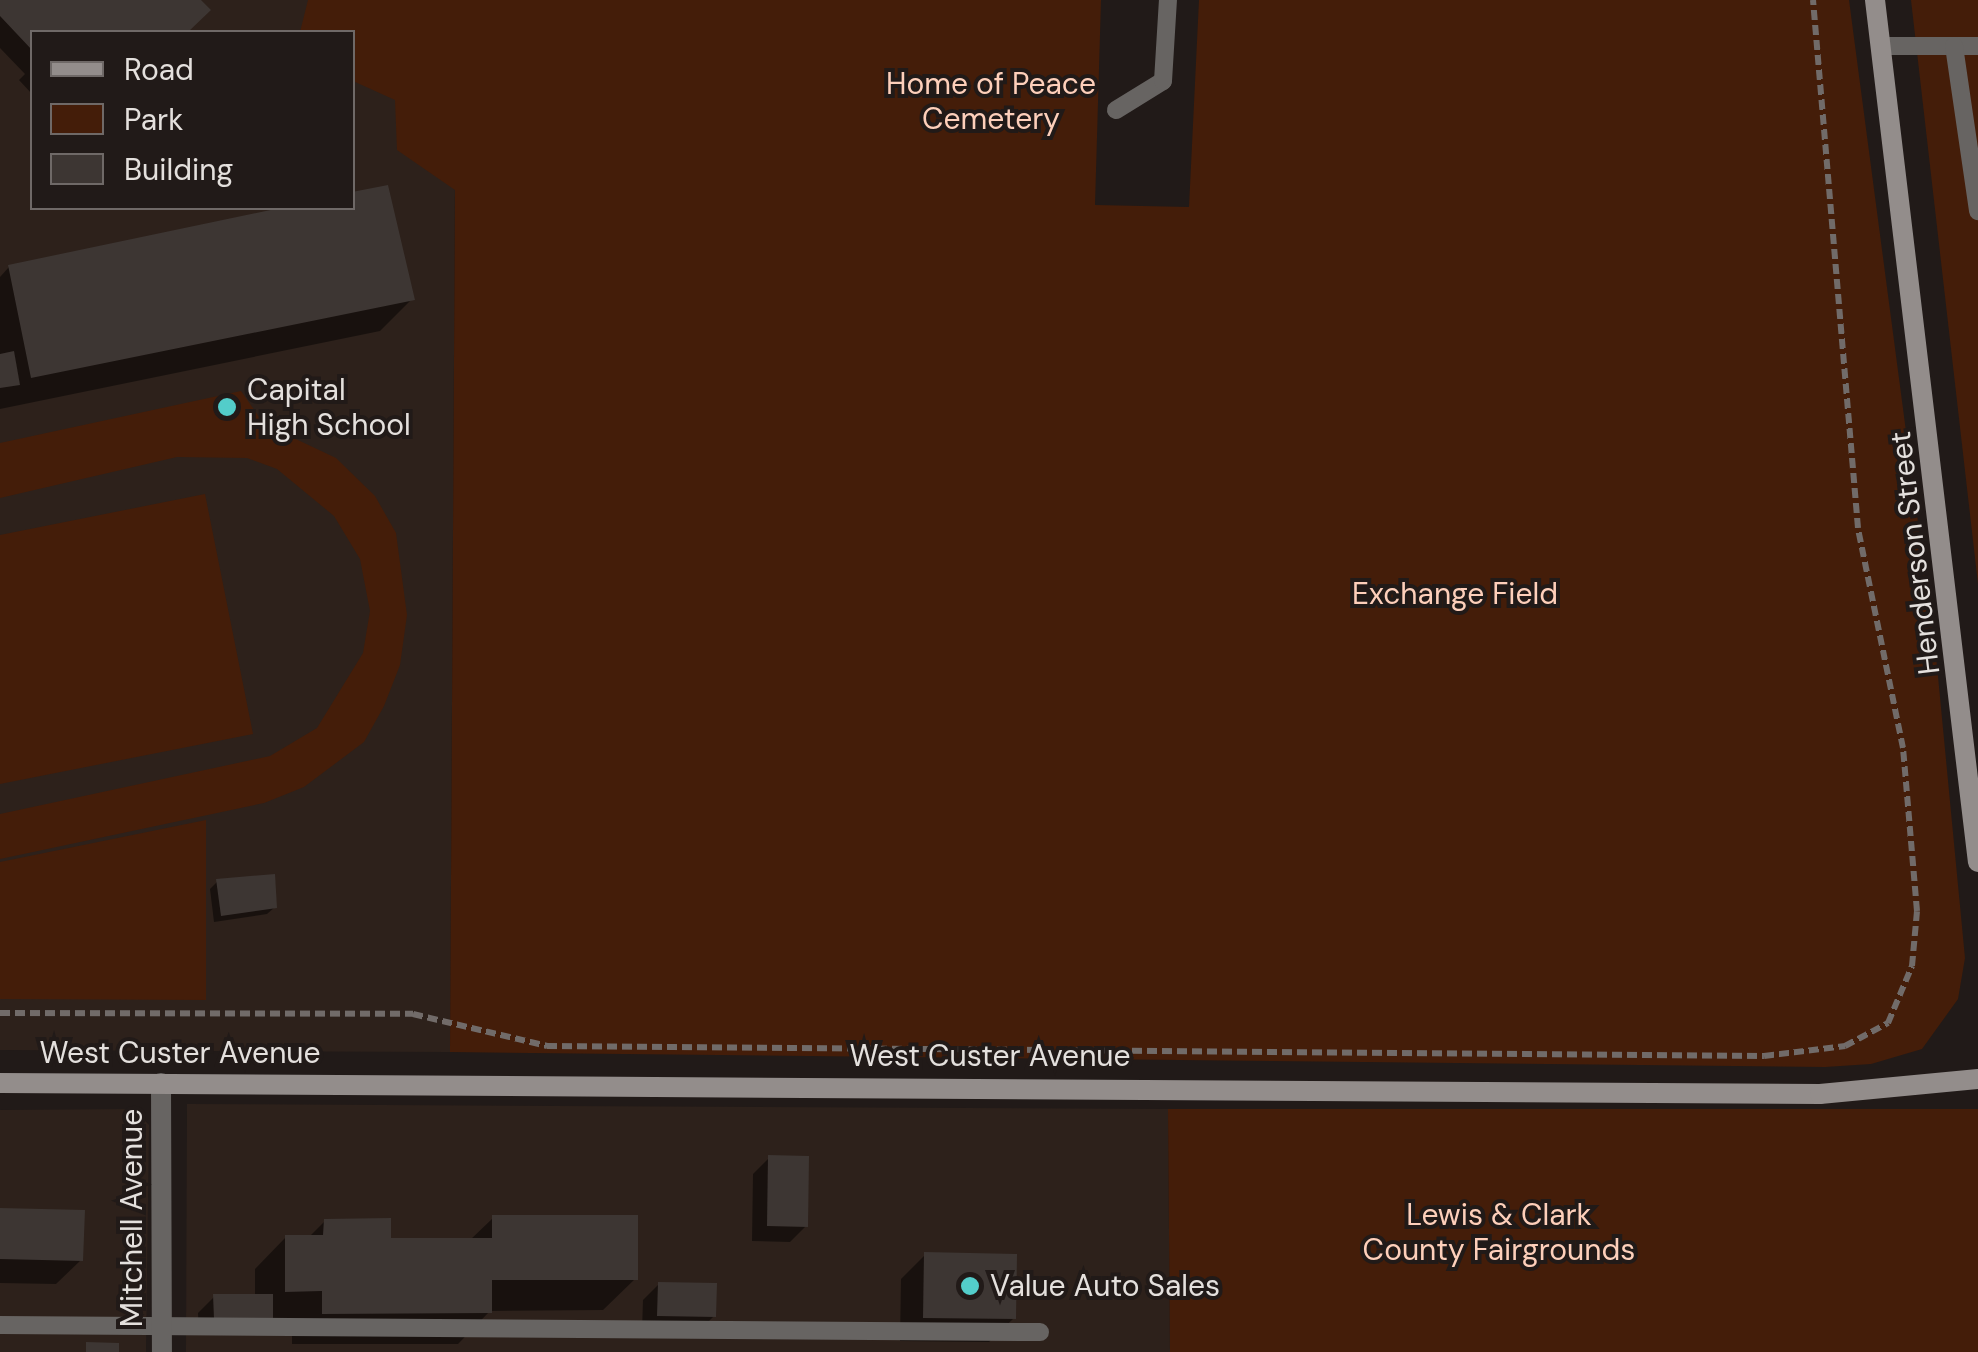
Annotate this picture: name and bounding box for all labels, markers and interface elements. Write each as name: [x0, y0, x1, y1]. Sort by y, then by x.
legend: [30, 30, 355, 210]
text: Road: [124, 50, 194, 89]
park label: Home of Peace Cemetery: [886, 66, 1096, 136]
text: Park: [124, 100, 183, 139]
text: Building: [124, 150, 233, 189]
place label: Capital High School: [247, 372, 411, 442]
marker: Capital High School: [216, 396, 238, 418]
street label: Henderson Street: [1882, 429, 1948, 677]
park label: Exchange Field: [1352, 576, 1558, 612]
street label: West Custer Avenue: [39, 1035, 321, 1071]
street label: West Custer Avenue: [849, 1038, 1131, 1074]
street label: Mitchell Avenue: [114, 1109, 150, 1327]
park label: Lewis & Clark County Fairgrounds: [1363, 1197, 1635, 1268]
place label: Value Auto Sales: [990, 1268, 1220, 1304]
marker: Value Auto Sales: [959, 1275, 981, 1297]

